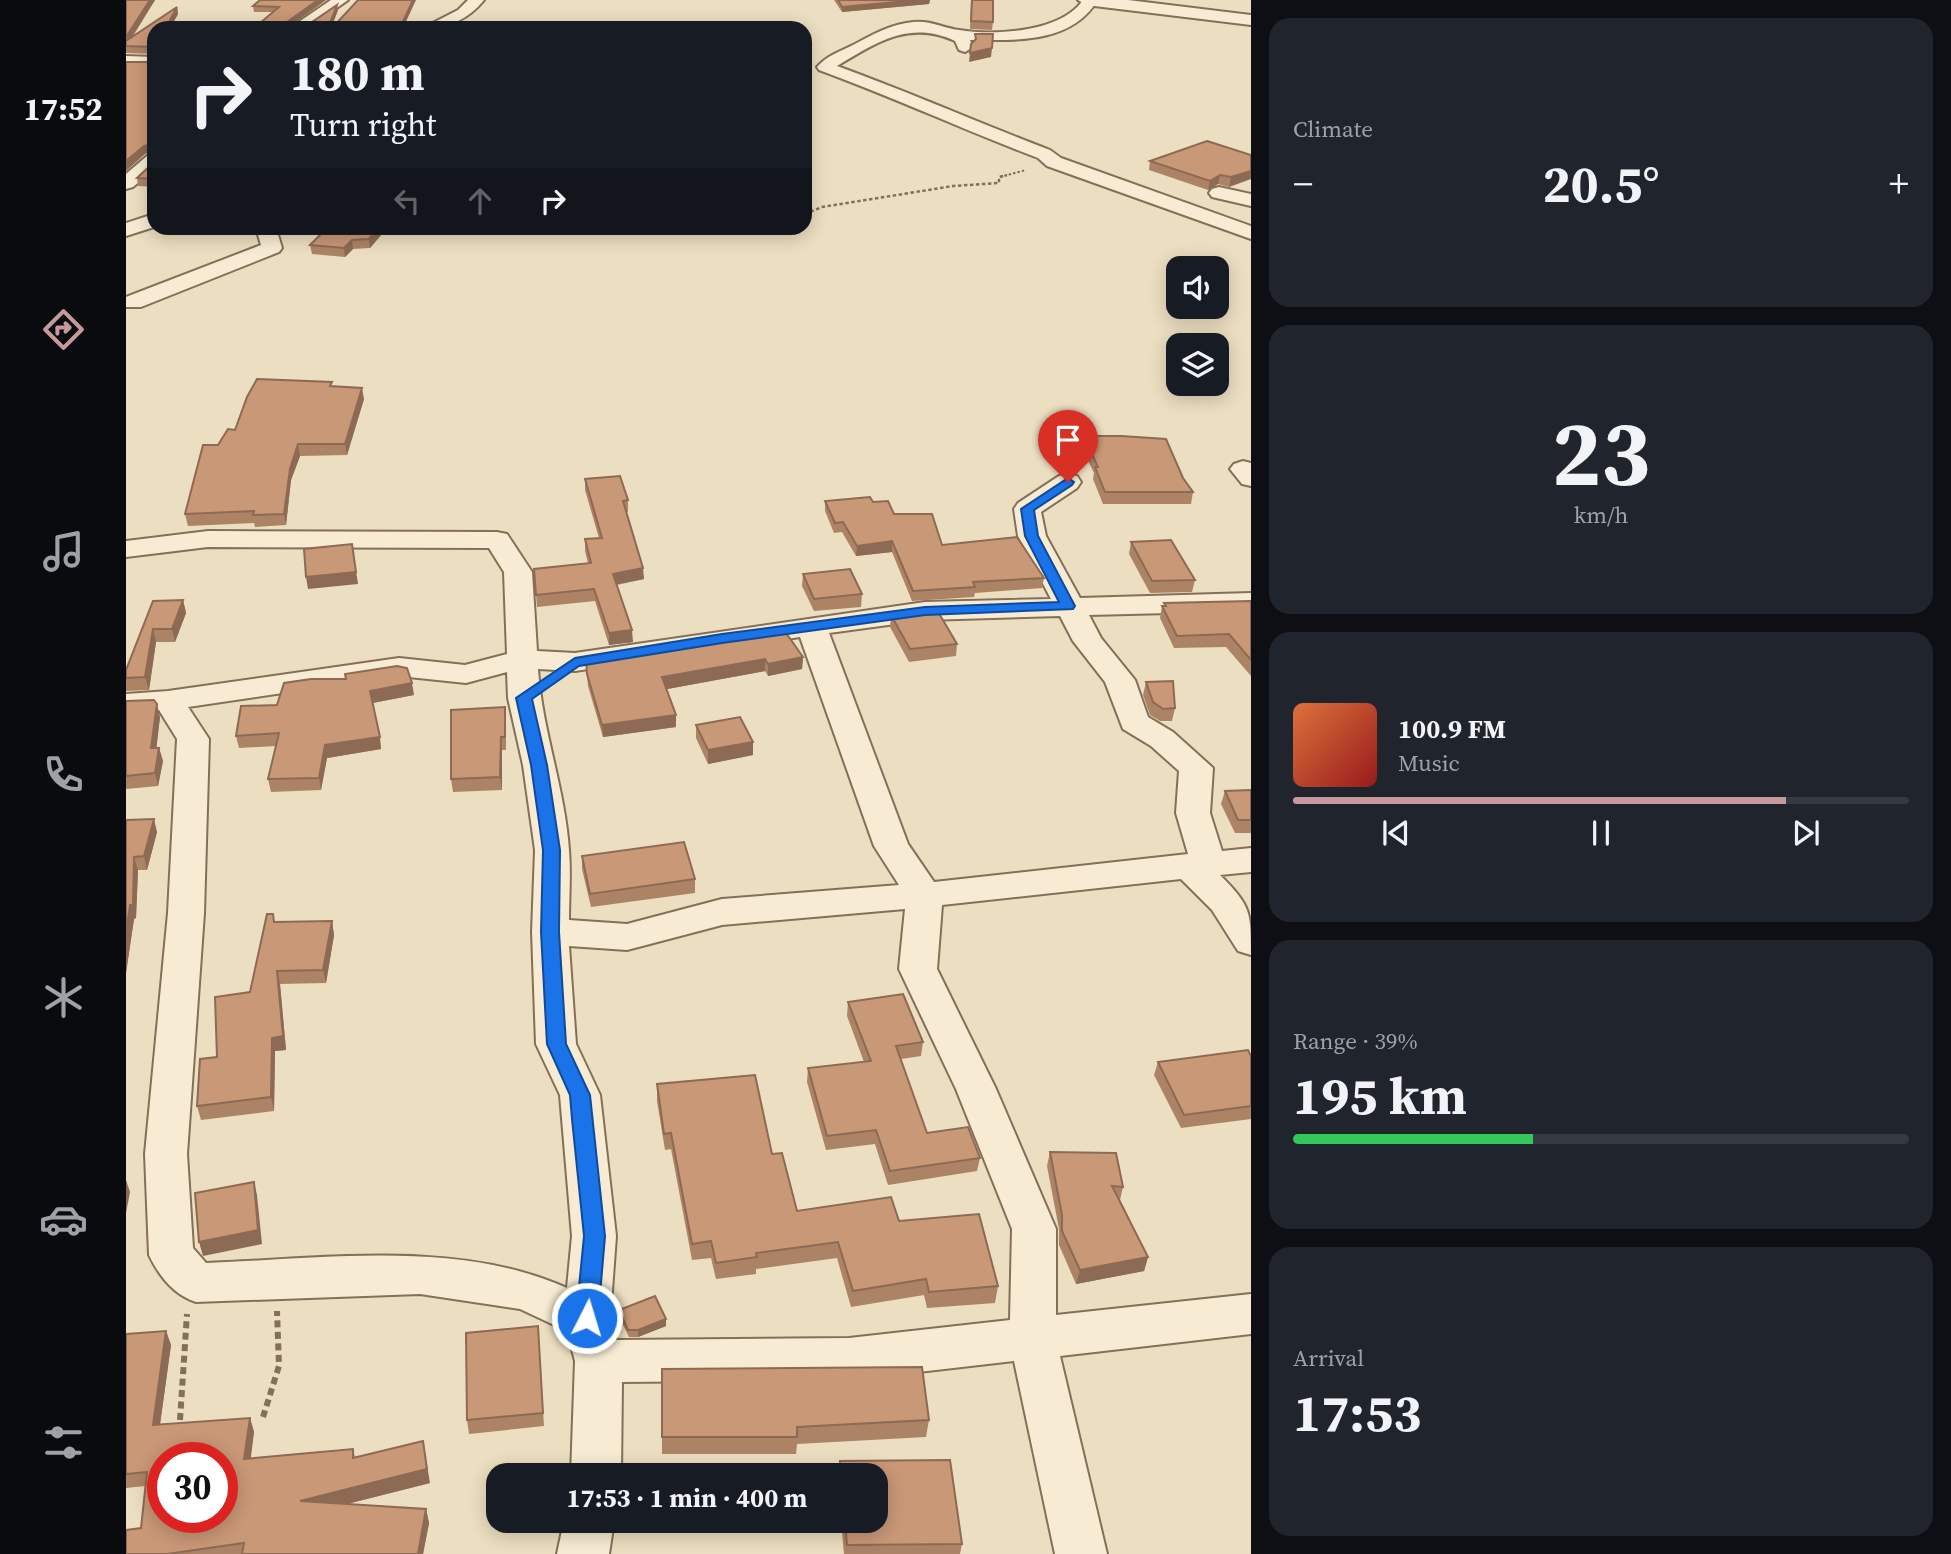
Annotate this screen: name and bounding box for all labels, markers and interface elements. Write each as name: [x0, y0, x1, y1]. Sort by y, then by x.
text: 180 m: [290, 39, 425, 106]
icon: right: [175, 49, 266, 140]
text: 17:52: [24, 87, 102, 131]
text: Turn right: [290, 103, 436, 147]
text: Climate: [1293, 113, 1373, 145]
text: 20.5°: [1542, 148, 1660, 219]
text: −: [1293, 158, 1313, 210]
text: +: [1889, 158, 1909, 210]
icon: left: [388, 182, 426, 220]
icon: ahead: [461, 182, 499, 220]
icon: right: [534, 182, 572, 220]
map controls: [1166, 256, 1229, 396]
button: sound: [1166, 256, 1229, 319]
icon: directions: [39, 305, 88, 354]
button: layers: [1166, 333, 1229, 396]
text: 23: [1552, 391, 1650, 515]
pin: [1038, 410, 1098, 482]
icon: arrive: [1049, 421, 1087, 459]
text: km/h: [1574, 499, 1628, 531]
icon: music: [39, 527, 88, 576]
text: 100.9 FM: [1398, 711, 1506, 747]
text: Music: [1398, 747, 1460, 779]
icon: phone: [39, 750, 88, 799]
icon: previous: [1377, 814, 1415, 852]
icon: pause: [1582, 814, 1620, 852]
icon: next: [1787, 814, 1825, 852]
icon: climate: [39, 973, 88, 1022]
text: Range · 39%: [1293, 1025, 1418, 1057]
text: 195 km: [1293, 1060, 1467, 1131]
icon: car: [39, 1195, 88, 1244]
position arrow: [550, 1281, 624, 1355]
text: Arrival: [1293, 1342, 1364, 1374]
text: 17:53: [1293, 1377, 1421, 1448]
icon: filters: [39, 1418, 88, 1467]
speed limit sign: 30: [147, 1442, 238, 1533]
text: 17:53 · 1 min · 400 m: [567, 1480, 807, 1516]

